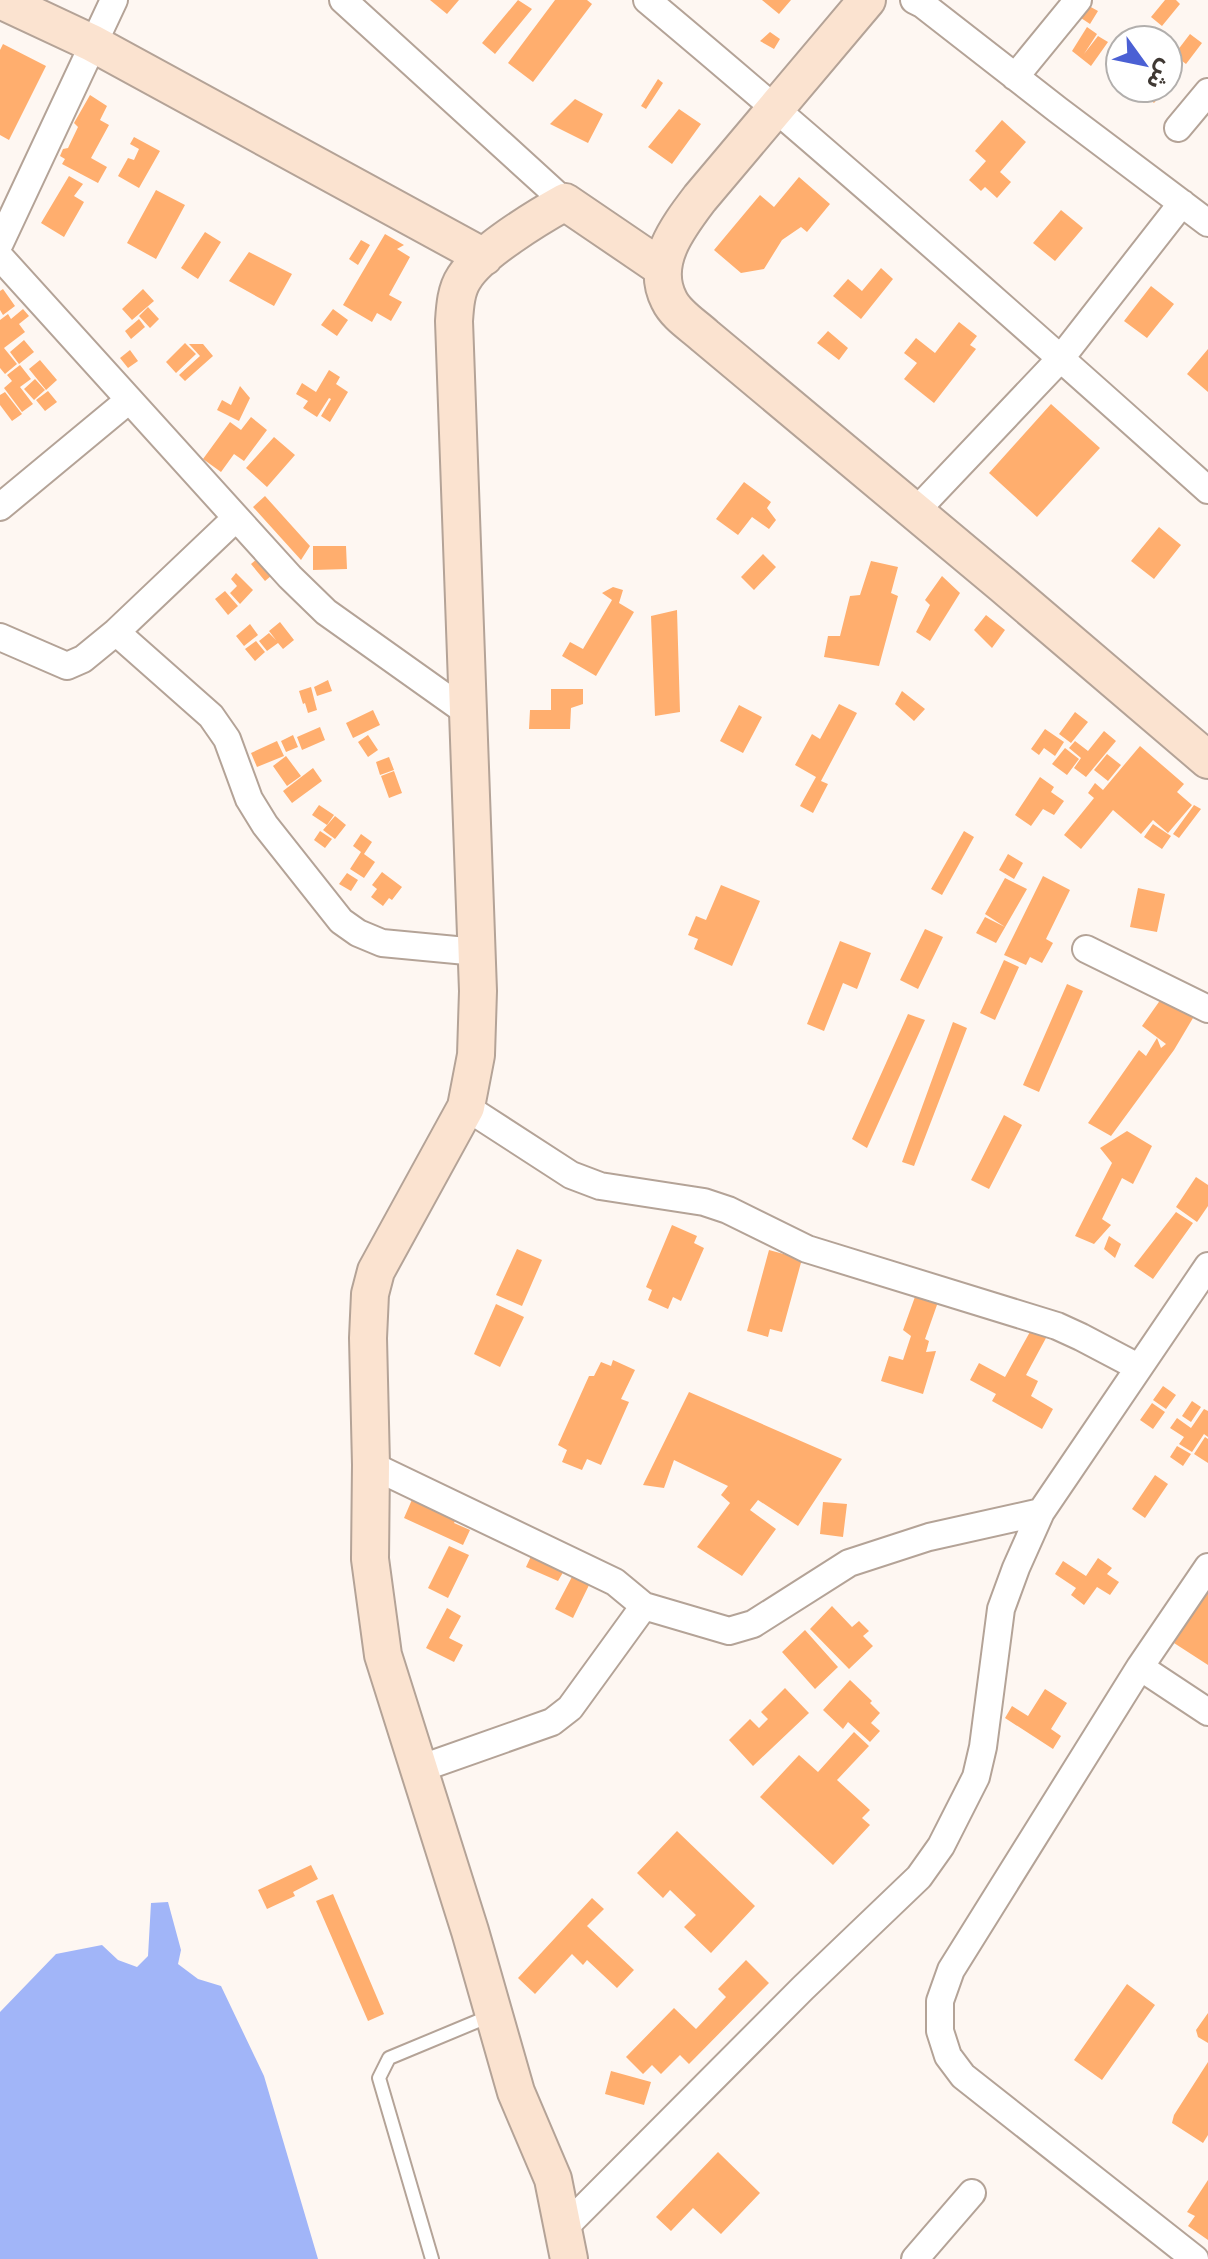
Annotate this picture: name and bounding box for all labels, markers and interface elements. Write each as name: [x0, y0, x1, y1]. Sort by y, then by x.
north arrow: [1104, 24, 1184, 104]
text: ش: [1142, 55, 1180, 95]

